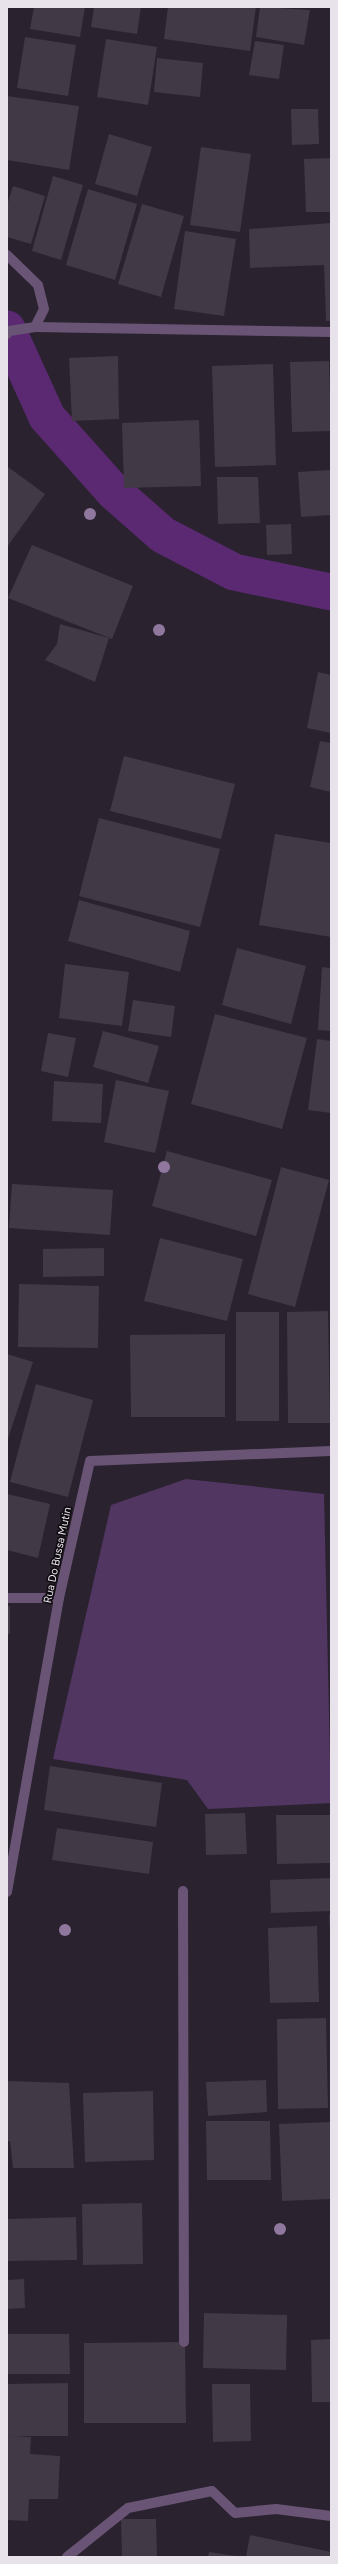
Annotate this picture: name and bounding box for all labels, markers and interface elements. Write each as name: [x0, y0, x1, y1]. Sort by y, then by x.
street label: Rua Do Bussa Mutin: [41, 1506, 74, 1604]

